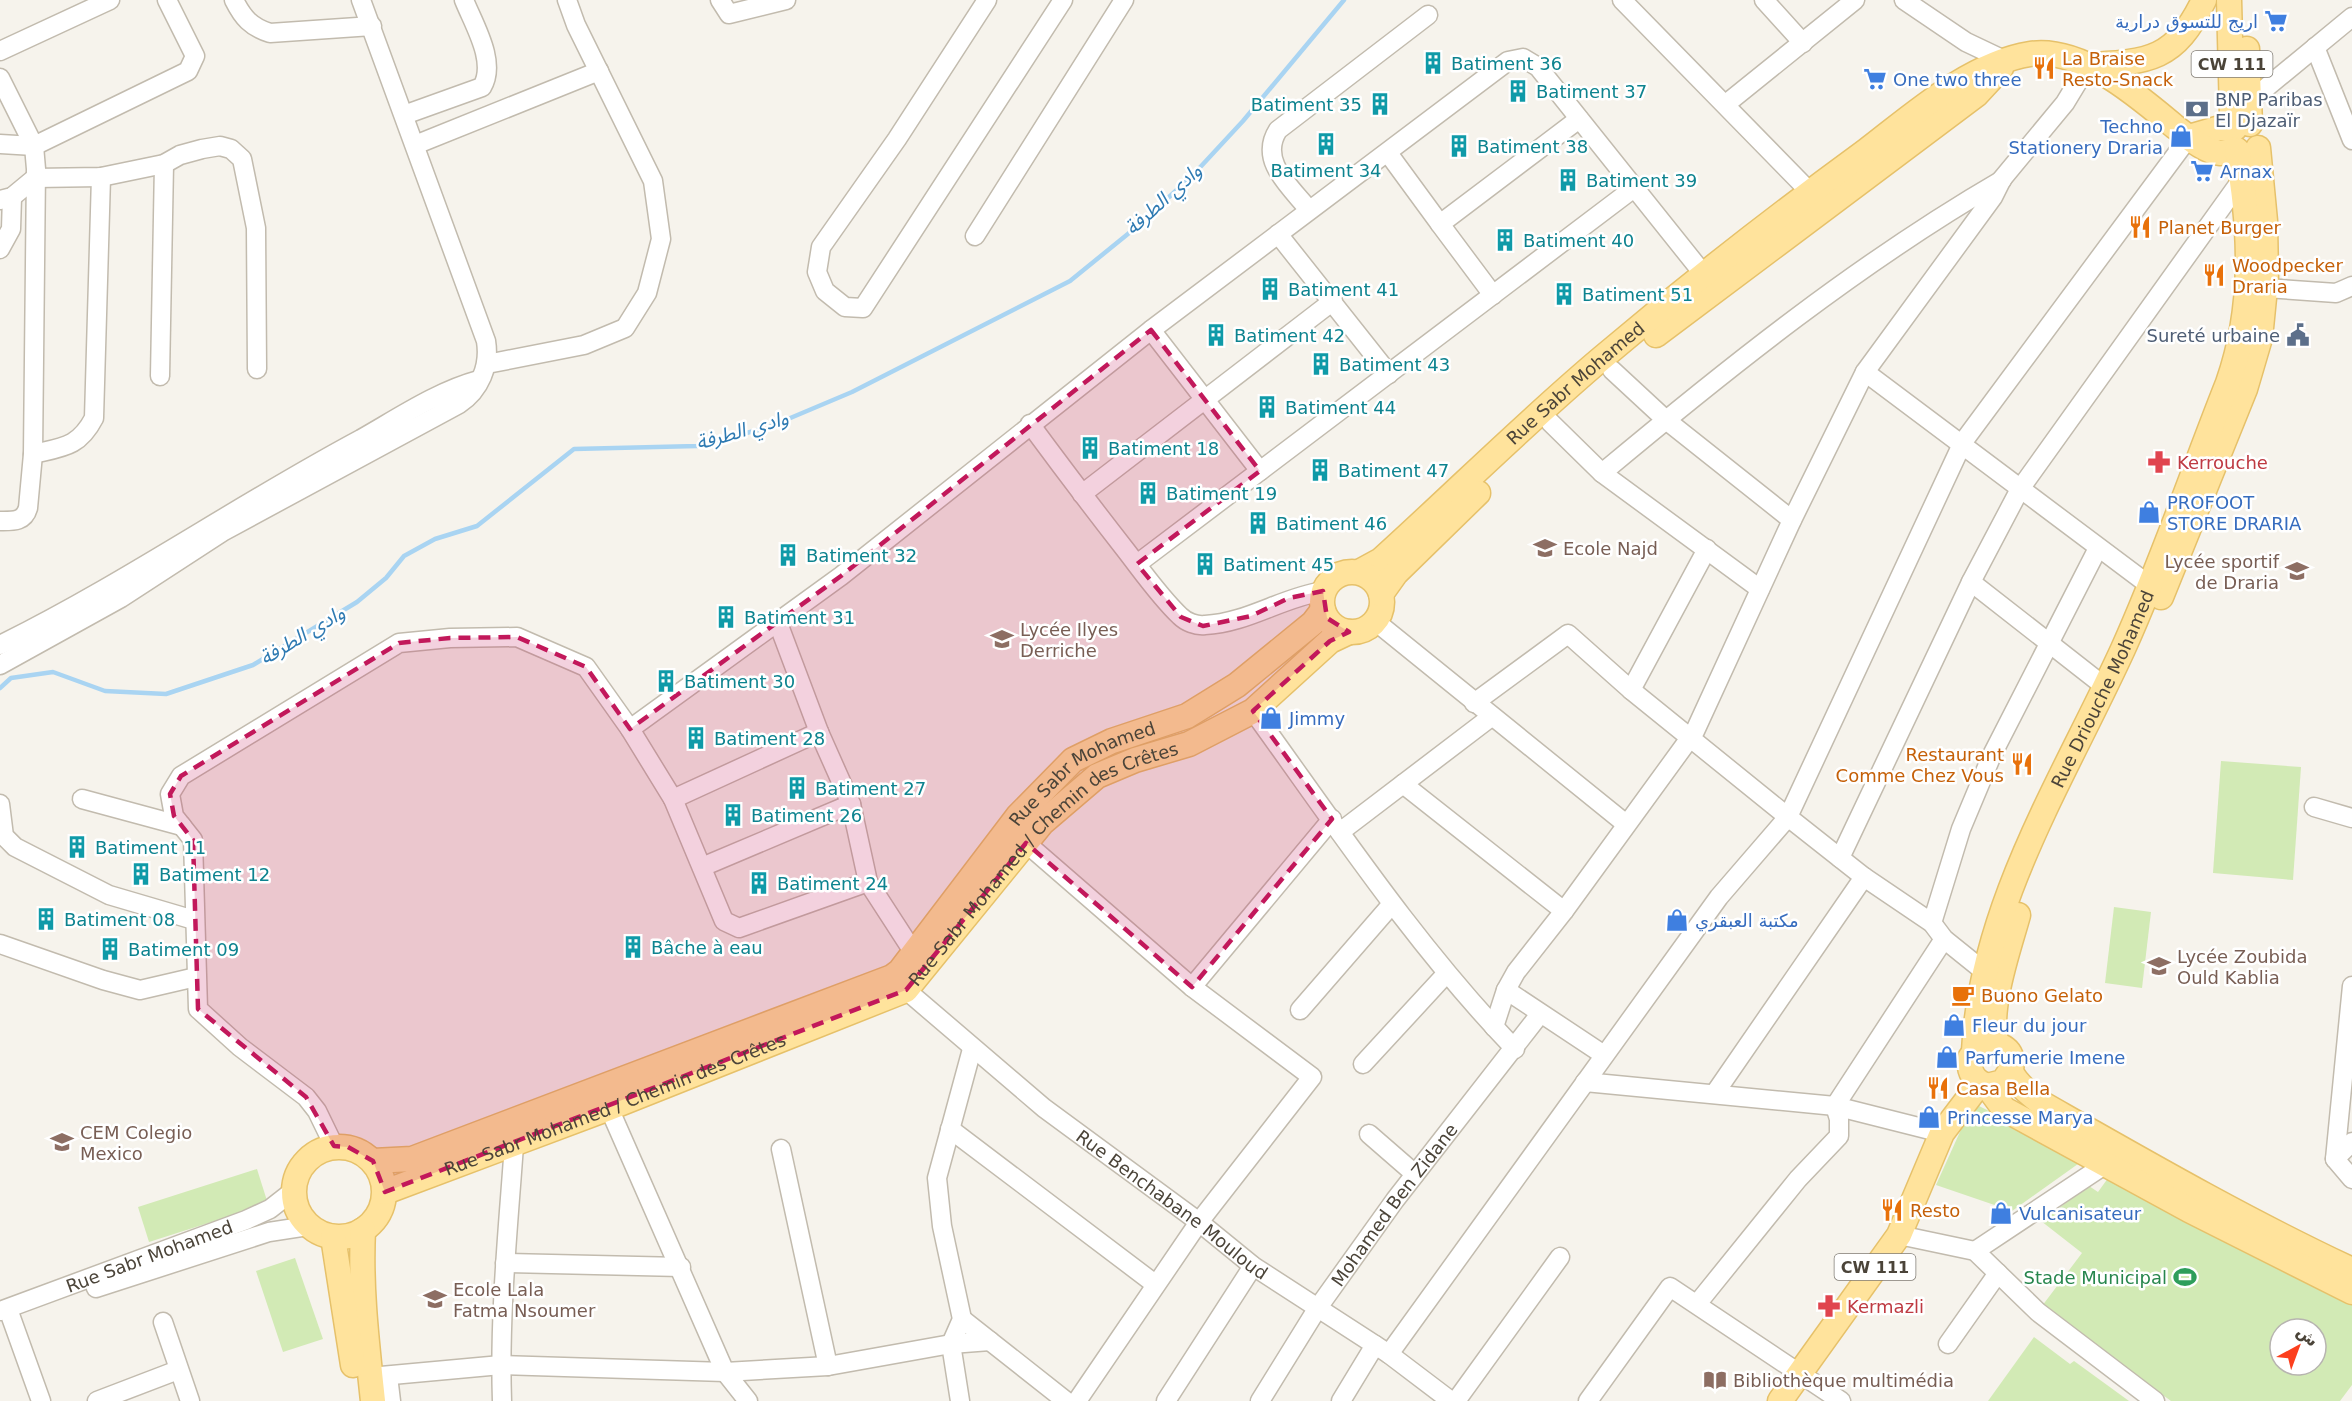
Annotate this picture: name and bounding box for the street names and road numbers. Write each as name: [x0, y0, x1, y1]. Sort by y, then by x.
road number: CW 111: [2192, 51, 2272, 77]
street label: Rue Sabr Mohamed: [1502, 317, 1648, 449]
street label: Rue Driouche Mohamed: [2046, 587, 2158, 791]
street label: Rue Sabr Mohamed: [1004, 717, 1158, 830]
street label: Rue Sabr Mohamed / Chemin des Crêtes: [904, 737, 1181, 990]
street label: Rue Sabr Mohamed / Chemin des Crêtes: [441, 1028, 788, 1179]
street label: Mohamed Ben Zidane: [1326, 1119, 1461, 1290]
street label: Rue Benchabane Mouloud: [1072, 1125, 1272, 1283]
street label: Rue Sabr Mohamed: [63, 1215, 235, 1296]
road number: CW 111: [1834, 1254, 1916, 1280]

